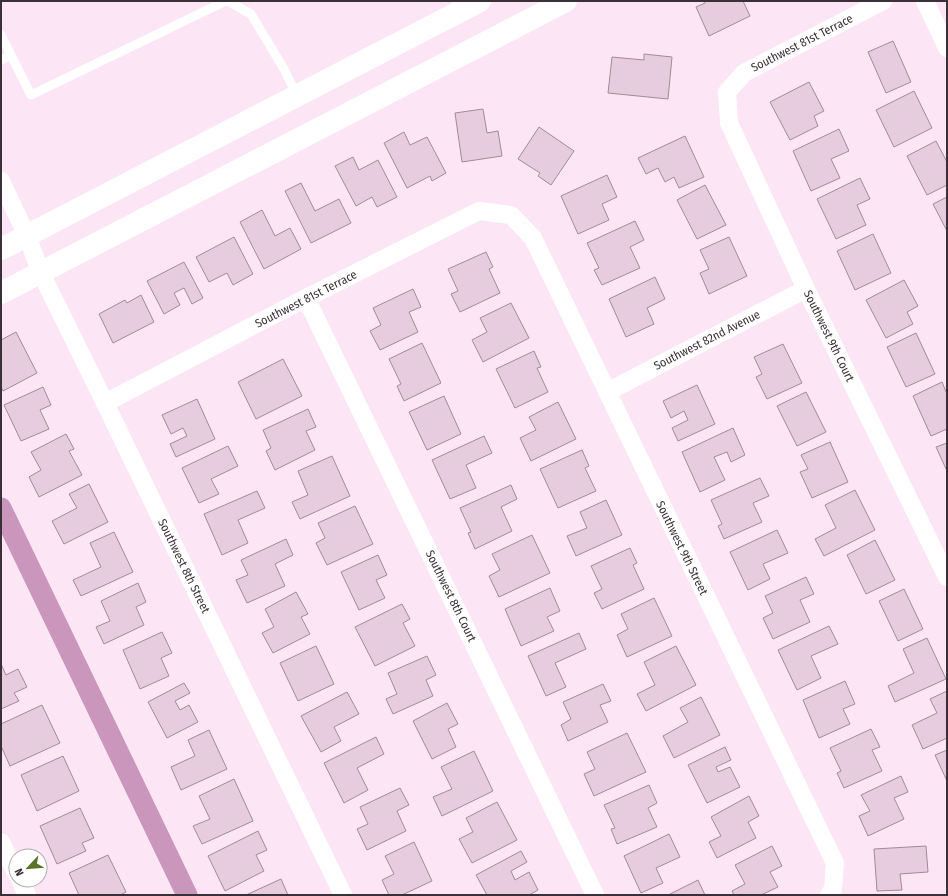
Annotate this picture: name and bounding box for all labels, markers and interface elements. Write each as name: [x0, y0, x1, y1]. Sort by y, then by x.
street label: Southwest 81st Terrace: [749, 11, 855, 75]
street label: Southwest 81st Terrace: [253, 267, 359, 331]
street label: Southwest 9th Court: [801, 288, 857, 384]
street label: Southwest 82nd Avenue: [652, 307, 762, 373]
street label: Southwest 9th Street: [653, 499, 711, 597]
street label: Southwest 8th Street: [155, 517, 213, 615]
street label: Southwest 8th Court: [423, 548, 479, 644]
north arrow: [8, 848, 48, 888]
text: N: [12, 866, 27, 878]

